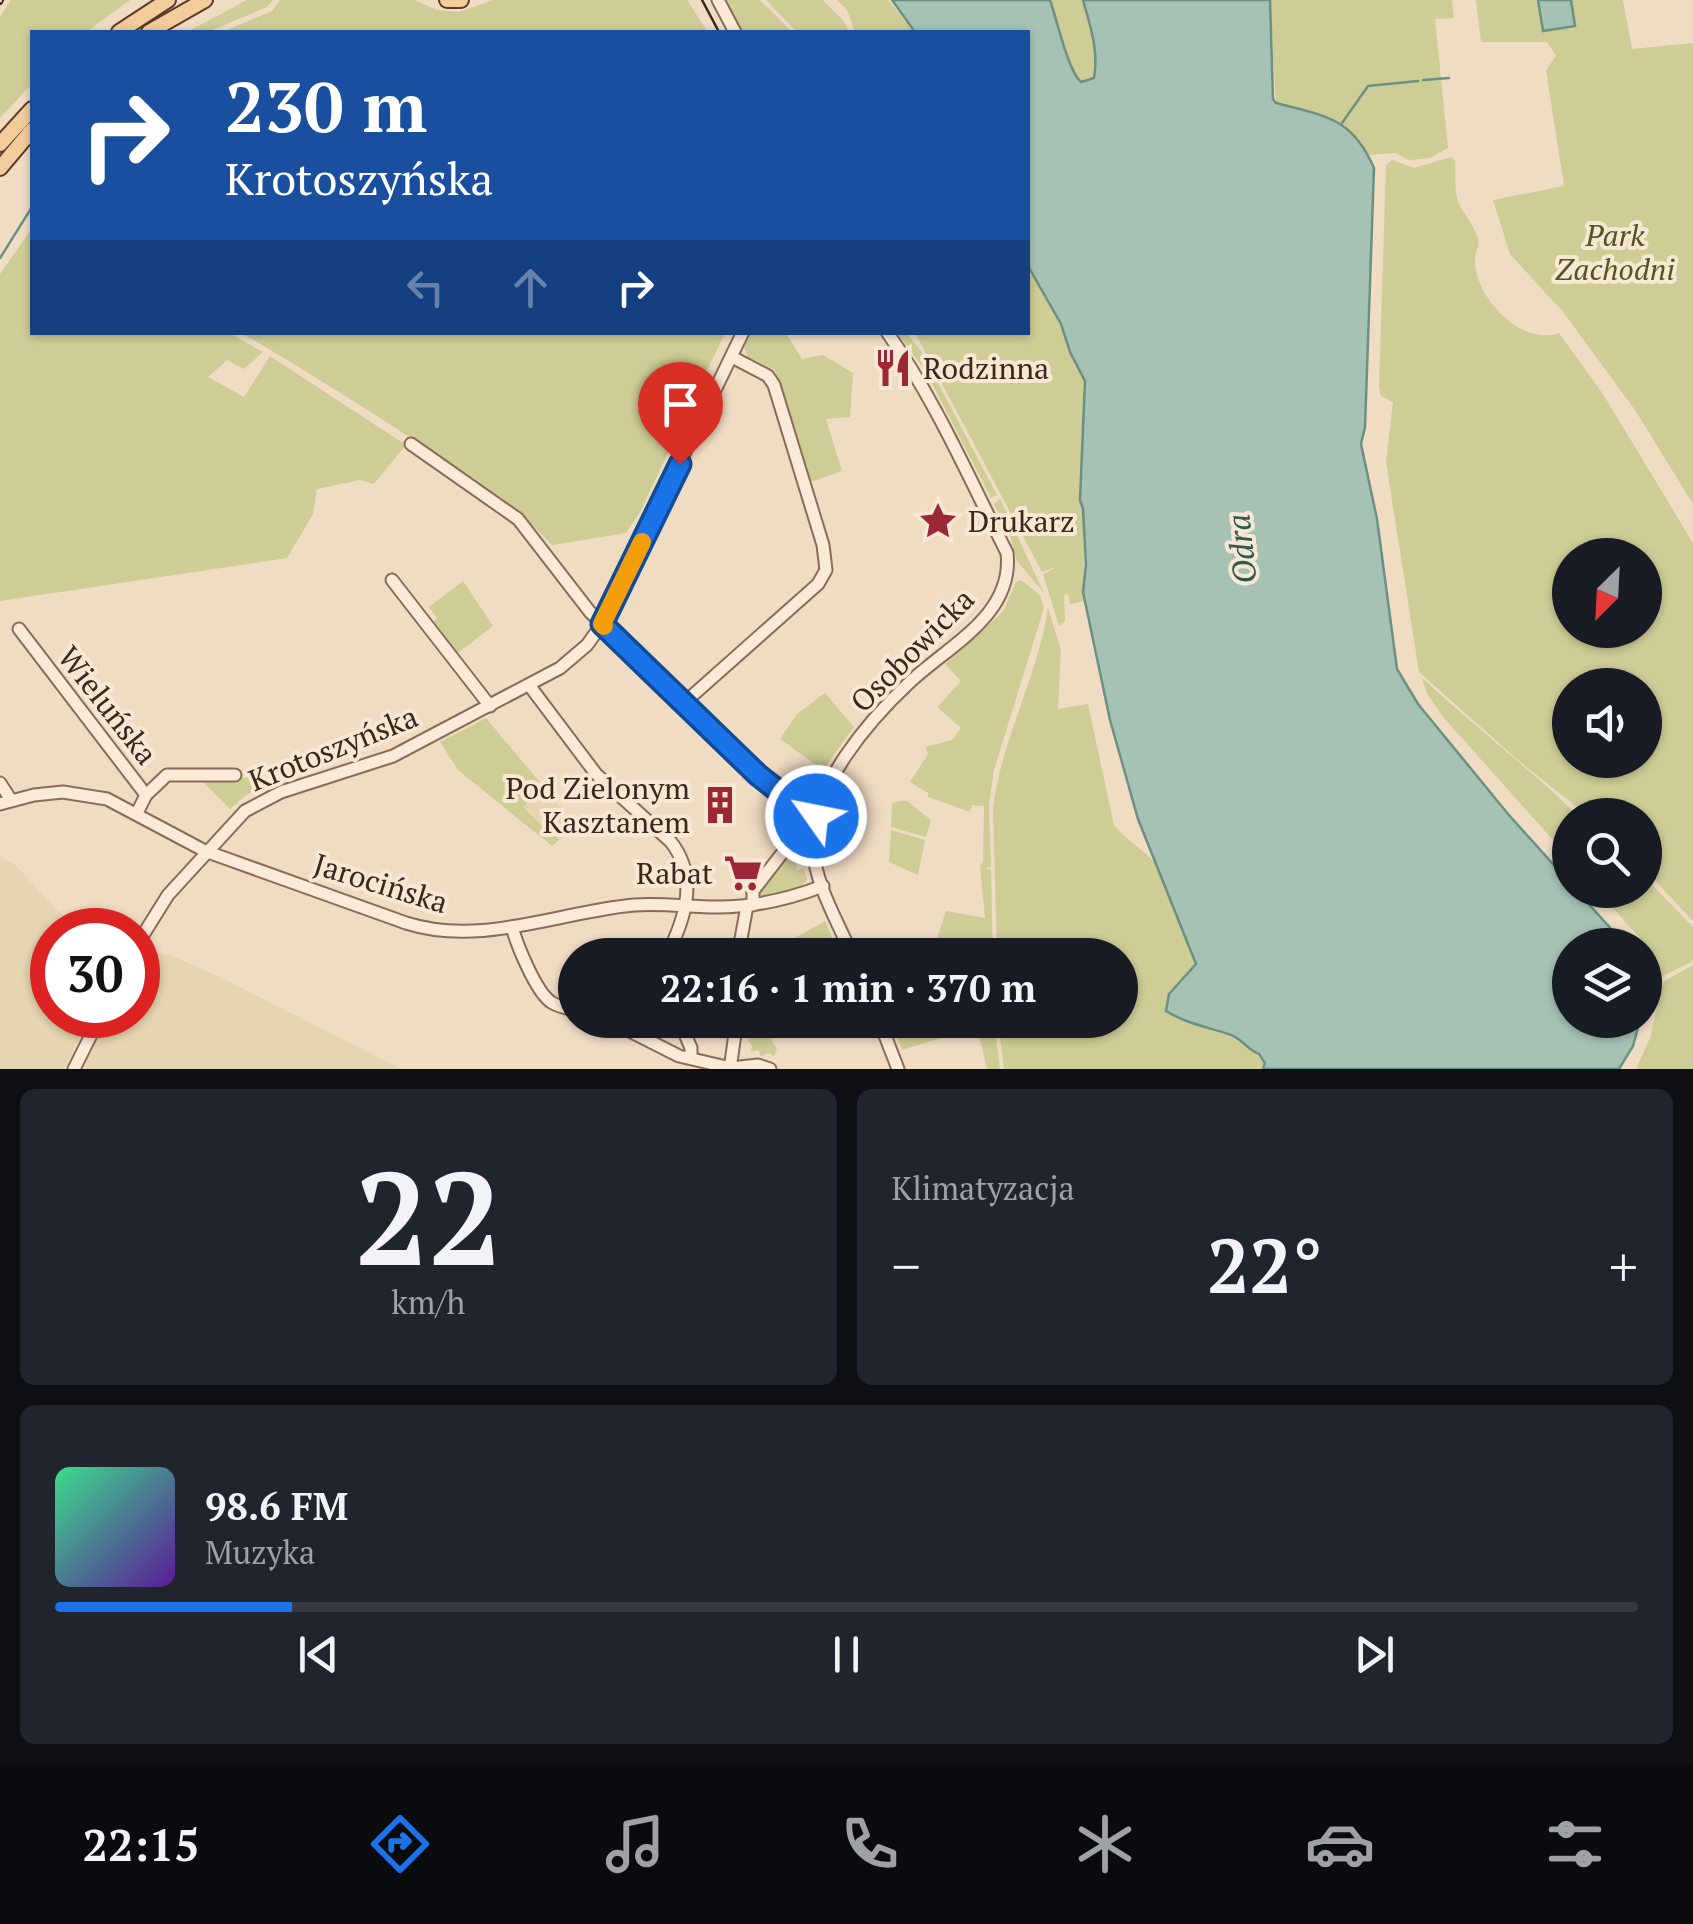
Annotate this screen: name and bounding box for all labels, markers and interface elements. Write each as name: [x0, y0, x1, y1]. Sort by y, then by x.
text: 230 m: [225, 59, 427, 152]
icon: right: [60, 70, 190, 200]
text: Krotoszyńska: [225, 148, 493, 208]
park label: Park Zachodni: [1555, 215, 1675, 289]
icon: left: [398, 260, 453, 315]
icon: ahead: [503, 260, 558, 315]
icon: right: [608, 260, 663, 315]
restaurant icon: Rodzinna: [872, 347, 914, 389]
place label: Rodzinna: [923, 348, 1049, 388]
pin: [638, 362, 723, 465]
icon: arrive: [653, 377, 708, 432]
place icon: Drukarz: [917, 500, 959, 542]
place label: Drukarz: [968, 501, 1075, 541]
water label: Odra: [1216, 512, 1266, 586]
north arrow: [1552, 538, 1662, 648]
map controls: [1552, 538, 1662, 1038]
street label: Osobowicka: [841, 579, 983, 721]
street label: Wieluńska: [49, 638, 167, 772]
button: sound: [1552, 668, 1662, 778]
street label: Krotoszyńska: [243, 696, 423, 800]
position arrow: [764, 764, 868, 868]
place label: Pod Zielonym Kasztanem: [506, 768, 690, 842]
building icon: Pod Zielonym Kasztanem: [699, 784, 741, 826]
button: search: [1552, 798, 1662, 908]
street label: Jarocińska: [309, 844, 453, 922]
supermarket icon: Rabat: [722, 852, 764, 894]
place label: Rabat: [636, 853, 713, 893]
speed limit sign: 30: [30, 908, 160, 1038]
button: layers: [1552, 928, 1662, 1038]
text: 22:16 · 1 min · 370 m: [660, 963, 1036, 1013]
text: 22: [355, 1130, 502, 1302]
text: Klimatyzacja: [892, 1167, 1075, 1209]
text: 22°: [1207, 1215, 1323, 1314]
text: −: [892, 1229, 921, 1302]
text: +: [1609, 1229, 1638, 1302]
text: km/h: [391, 1281, 465, 1323]
text: 98.6 FM: [205, 1481, 348, 1531]
text: Muzyka: [205, 1531, 315, 1573]
icon: previous: [291, 1627, 346, 1682]
icon: pause: [819, 1627, 874, 1682]
icon: next: [1347, 1627, 1402, 1682]
icon: directions: [365, 1809, 435, 1879]
icon: music: [600, 1809, 670, 1879]
icon: phone: [835, 1809, 905, 1879]
icon: climate: [1070, 1809, 1140, 1879]
icon: car: [1305, 1809, 1375, 1879]
icon: filters: [1540, 1809, 1610, 1879]
text: 22:15: [83, 1814, 200, 1874]

